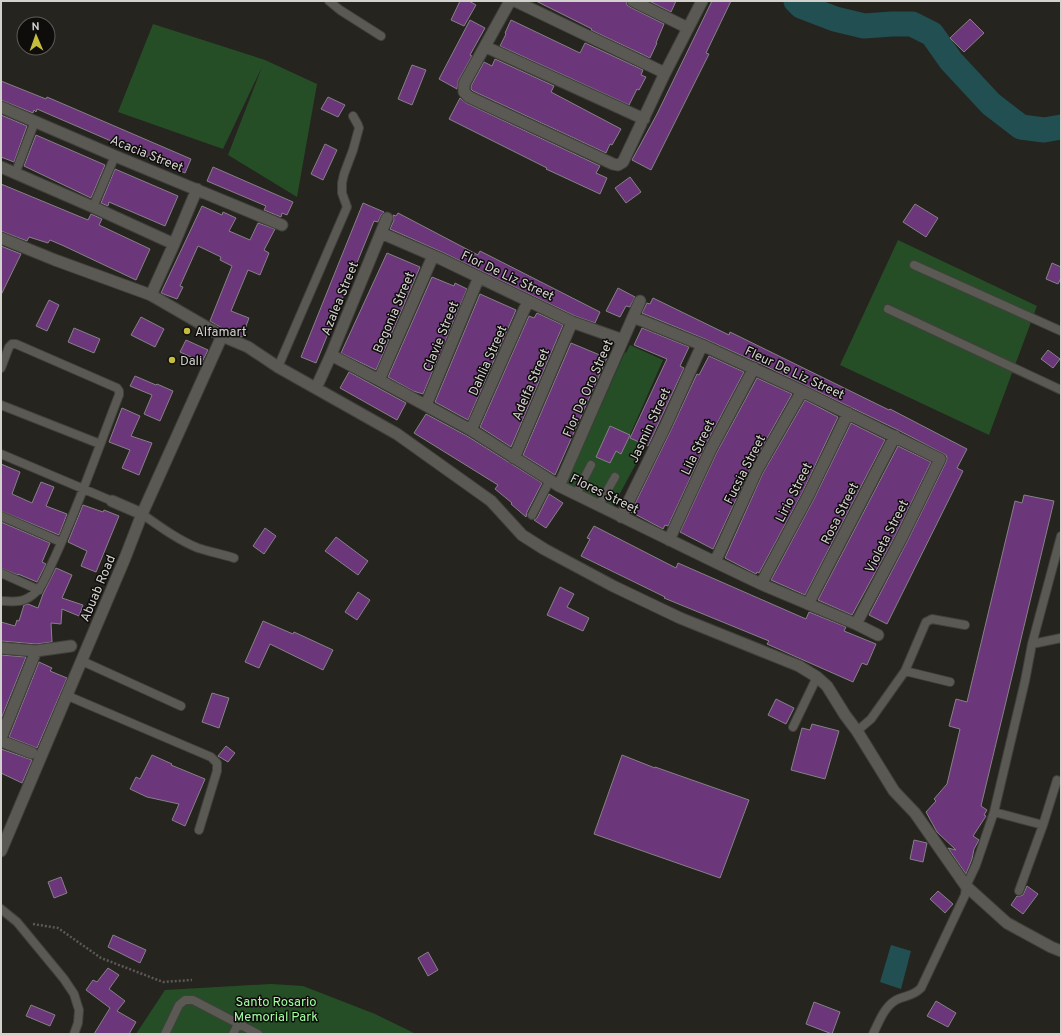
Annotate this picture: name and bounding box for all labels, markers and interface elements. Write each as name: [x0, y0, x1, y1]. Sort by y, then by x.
north arrow: [16, 16, 56, 56]
text: N: [31, 20, 40, 34]
street label: Acacia Street: [107, 133, 185, 177]
street label: Flor De Liz Street: [458, 248, 556, 305]
street label: Azalea Street: [319, 259, 363, 338]
street label: Begonia Street: [371, 270, 419, 356]
street label: Clavie Street: [420, 299, 463, 374]
street label: Dahlia Street: [466, 323, 511, 398]
place label: Alfamart: [195, 325, 247, 341]
marker: Alfamart: [182, 326, 192, 336]
street label: Flor De Oro Street: [560, 337, 618, 440]
street label: Fleur De Liz Street: [742, 344, 847, 404]
street label: Adelfa Street: [510, 346, 554, 423]
place label: Dali: [180, 354, 202, 370]
marker: Dali: [167, 355, 177, 365]
street label: Jasmin Street: [627, 386, 675, 466]
street label: Lila Street: [679, 417, 719, 478]
street label: Fucsia Street: [722, 433, 770, 507]
street label: Lirio Street: [773, 460, 817, 525]
street label: Flores Street: [567, 471, 641, 518]
street label: Rosa Street: [818, 480, 863, 547]
street label: Violeta Street: [863, 498, 913, 576]
street label: Abuab Road: [78, 553, 120, 625]
park label: Santo Rosario Memorial Park: [234, 995, 318, 1026]

